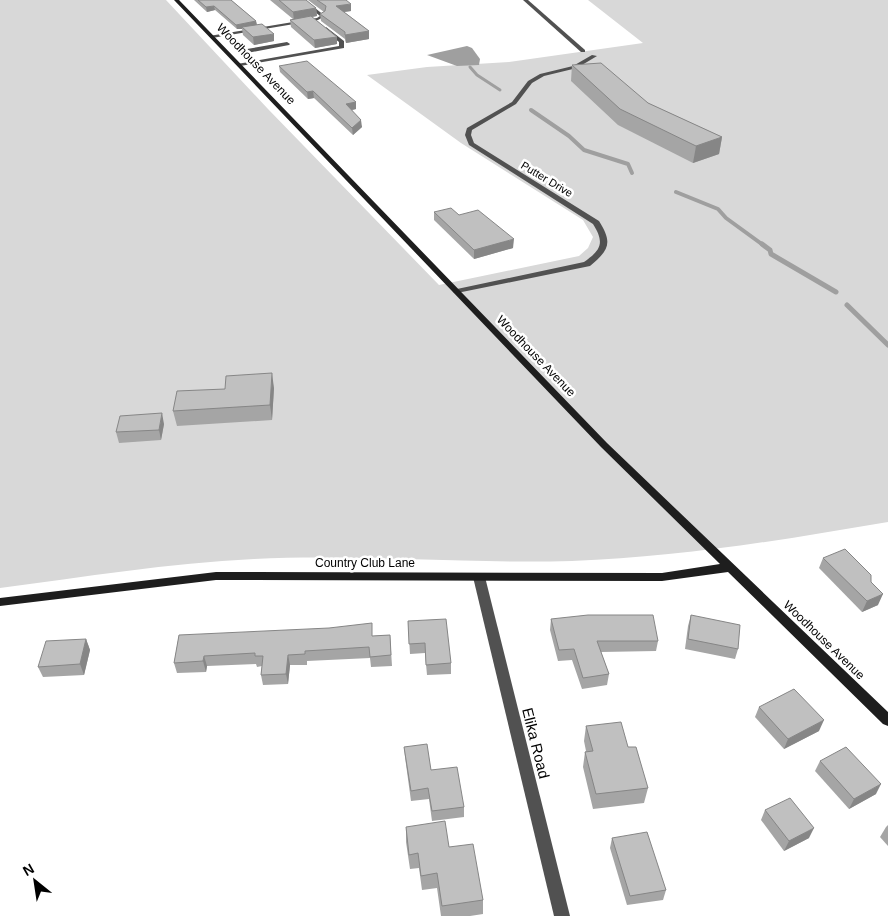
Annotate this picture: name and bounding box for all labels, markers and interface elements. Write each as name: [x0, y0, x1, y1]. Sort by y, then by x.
street label: Woodhouse Avenue: [214, 21, 298, 108]
street label: Putter Drive: [519, 159, 575, 199]
street label: Woodhouse Avenue: [494, 313, 578, 400]
street label: Country Club Lane: [315, 556, 415, 570]
street label: Woodhouse Avenue: [781, 598, 868, 682]
street label: Elika Road: [519, 706, 553, 780]
north arrow: [10, 856, 60, 906]
text: N: [20, 860, 37, 879]

